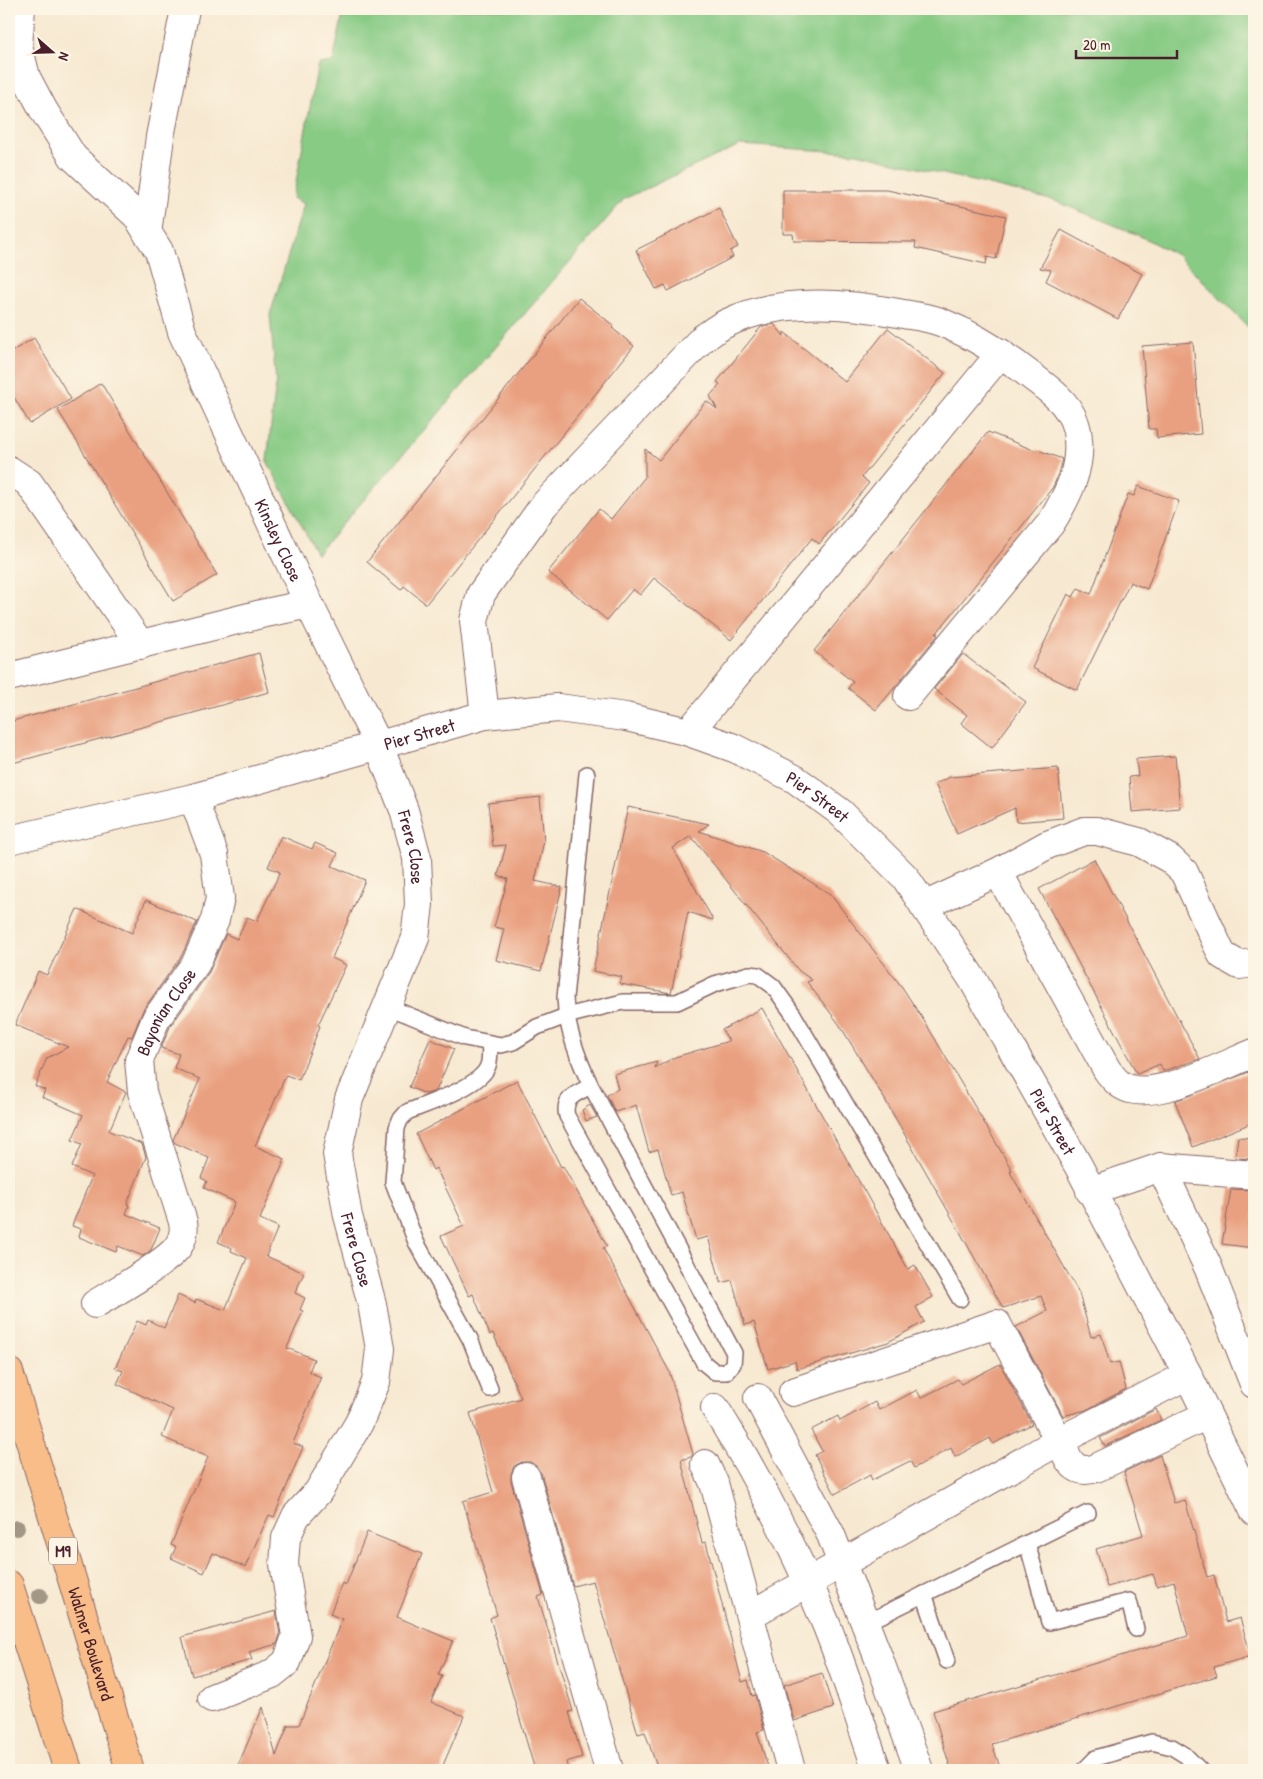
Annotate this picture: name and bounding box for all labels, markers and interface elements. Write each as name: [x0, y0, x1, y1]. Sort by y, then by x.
north arrow: [28, 28, 78, 78]
scale bar: [1076, 28, 1177, 60]
text: 20 m: [1083, 34, 1110, 55]
text: N: [54, 50, 75, 64]
street label: Kinsley Close: [249, 495, 309, 585]
street label: Pier Street: [381, 711, 459, 756]
street label: Pier Street: [783, 764, 856, 828]
street label: Frere Close: [392, 806, 431, 885]
street label: Bayonian Close: [130, 962, 201, 1059]
street label: Pier Street: [1024, 1084, 1082, 1160]
street label: Frere Close: [335, 1209, 379, 1289]
road number: M9: [49, 1538, 77, 1564]
street label: Walmer Boulevard: [63, 1584, 121, 1703]

